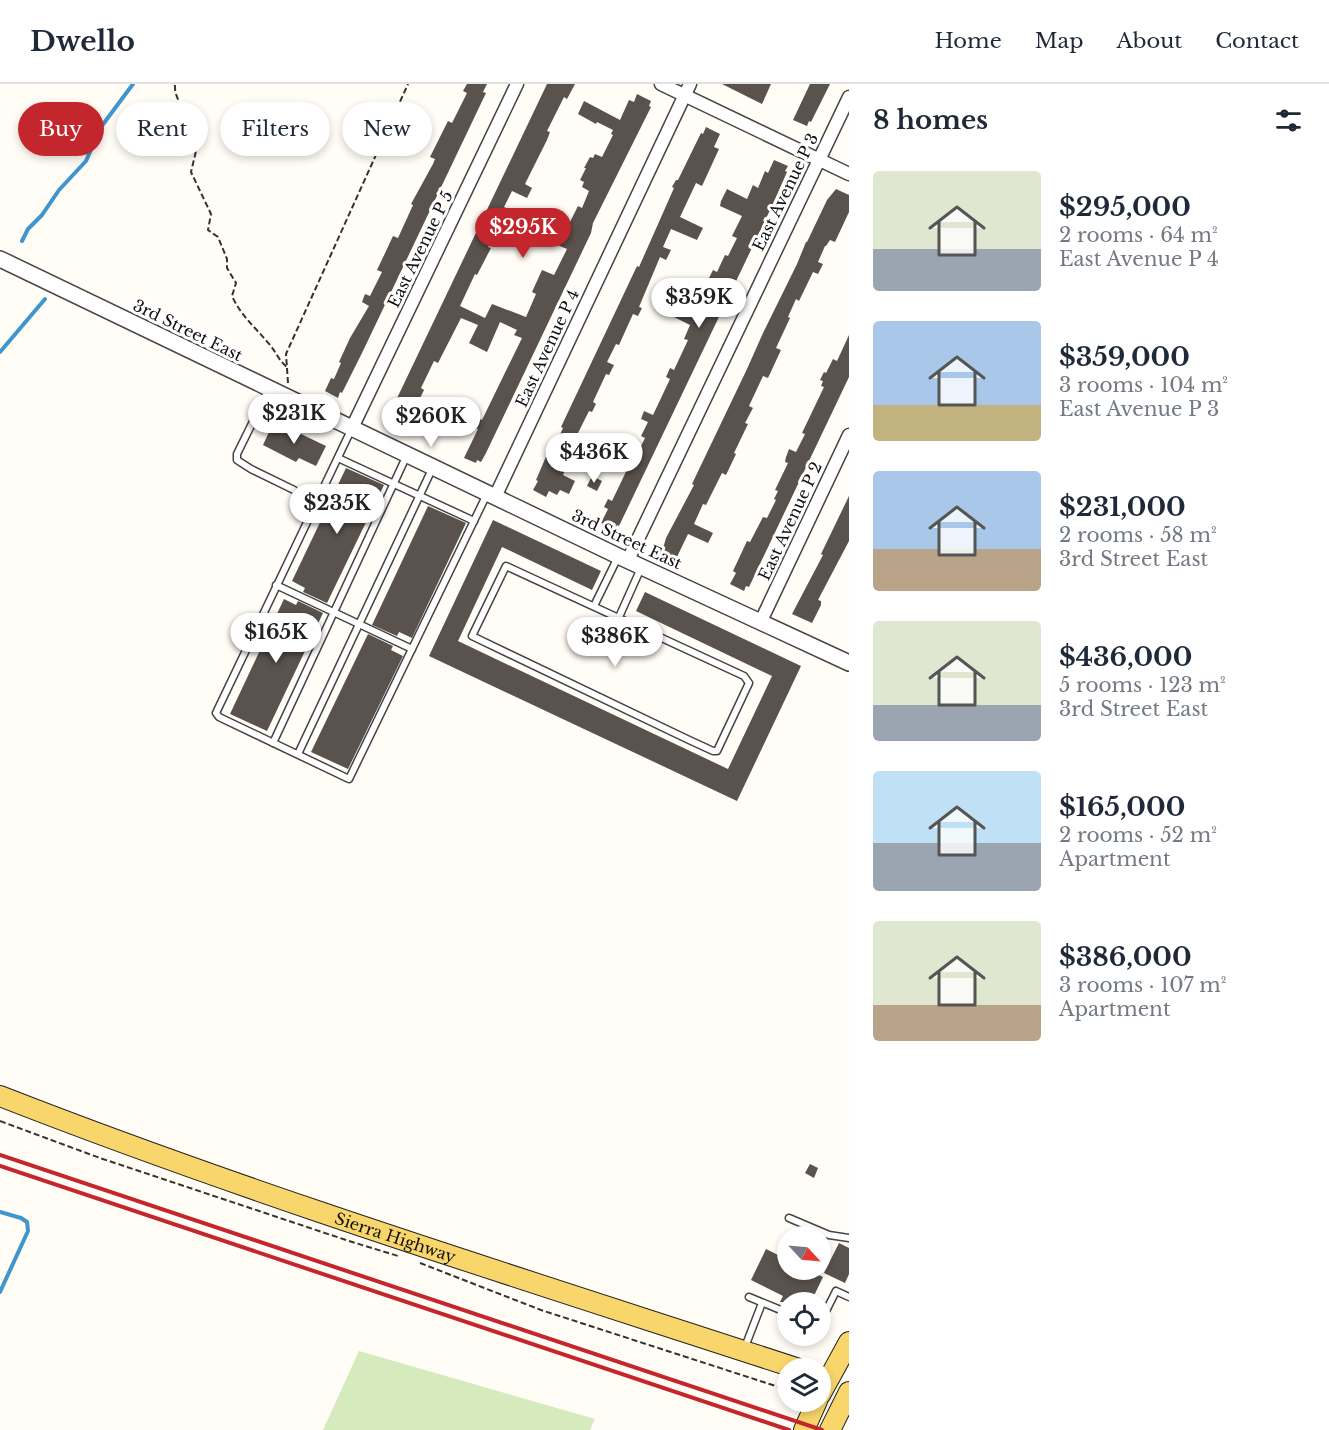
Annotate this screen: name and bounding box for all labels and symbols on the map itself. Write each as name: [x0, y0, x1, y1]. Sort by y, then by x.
street label: East Avenue P 3: [748, 130, 822, 254]
street label: East Avenue P 5: [383, 187, 457, 311]
pin: $295K: [481, 208, 565, 259]
pin: $359K: [657, 278, 741, 329]
street label: East Avenue P 4: [511, 286, 583, 410]
street label: 3rd Street East: [130, 295, 246, 365]
pin: $231K: [252, 394, 336, 445]
pin: $260K: [389, 397, 473, 448]
pin: $436K: [552, 433, 636, 484]
street label: East Avenue P 2: [754, 459, 826, 583]
pin: $235K: [295, 484, 379, 535]
street label: 3rd Street East: [569, 505, 685, 573]
pin: $165K: [234, 613, 318, 664]
pin: $386K: [573, 617, 657, 668]
street label: Sierra Highway: [332, 1208, 459, 1267]
north arrow: [777, 1226, 831, 1280]

